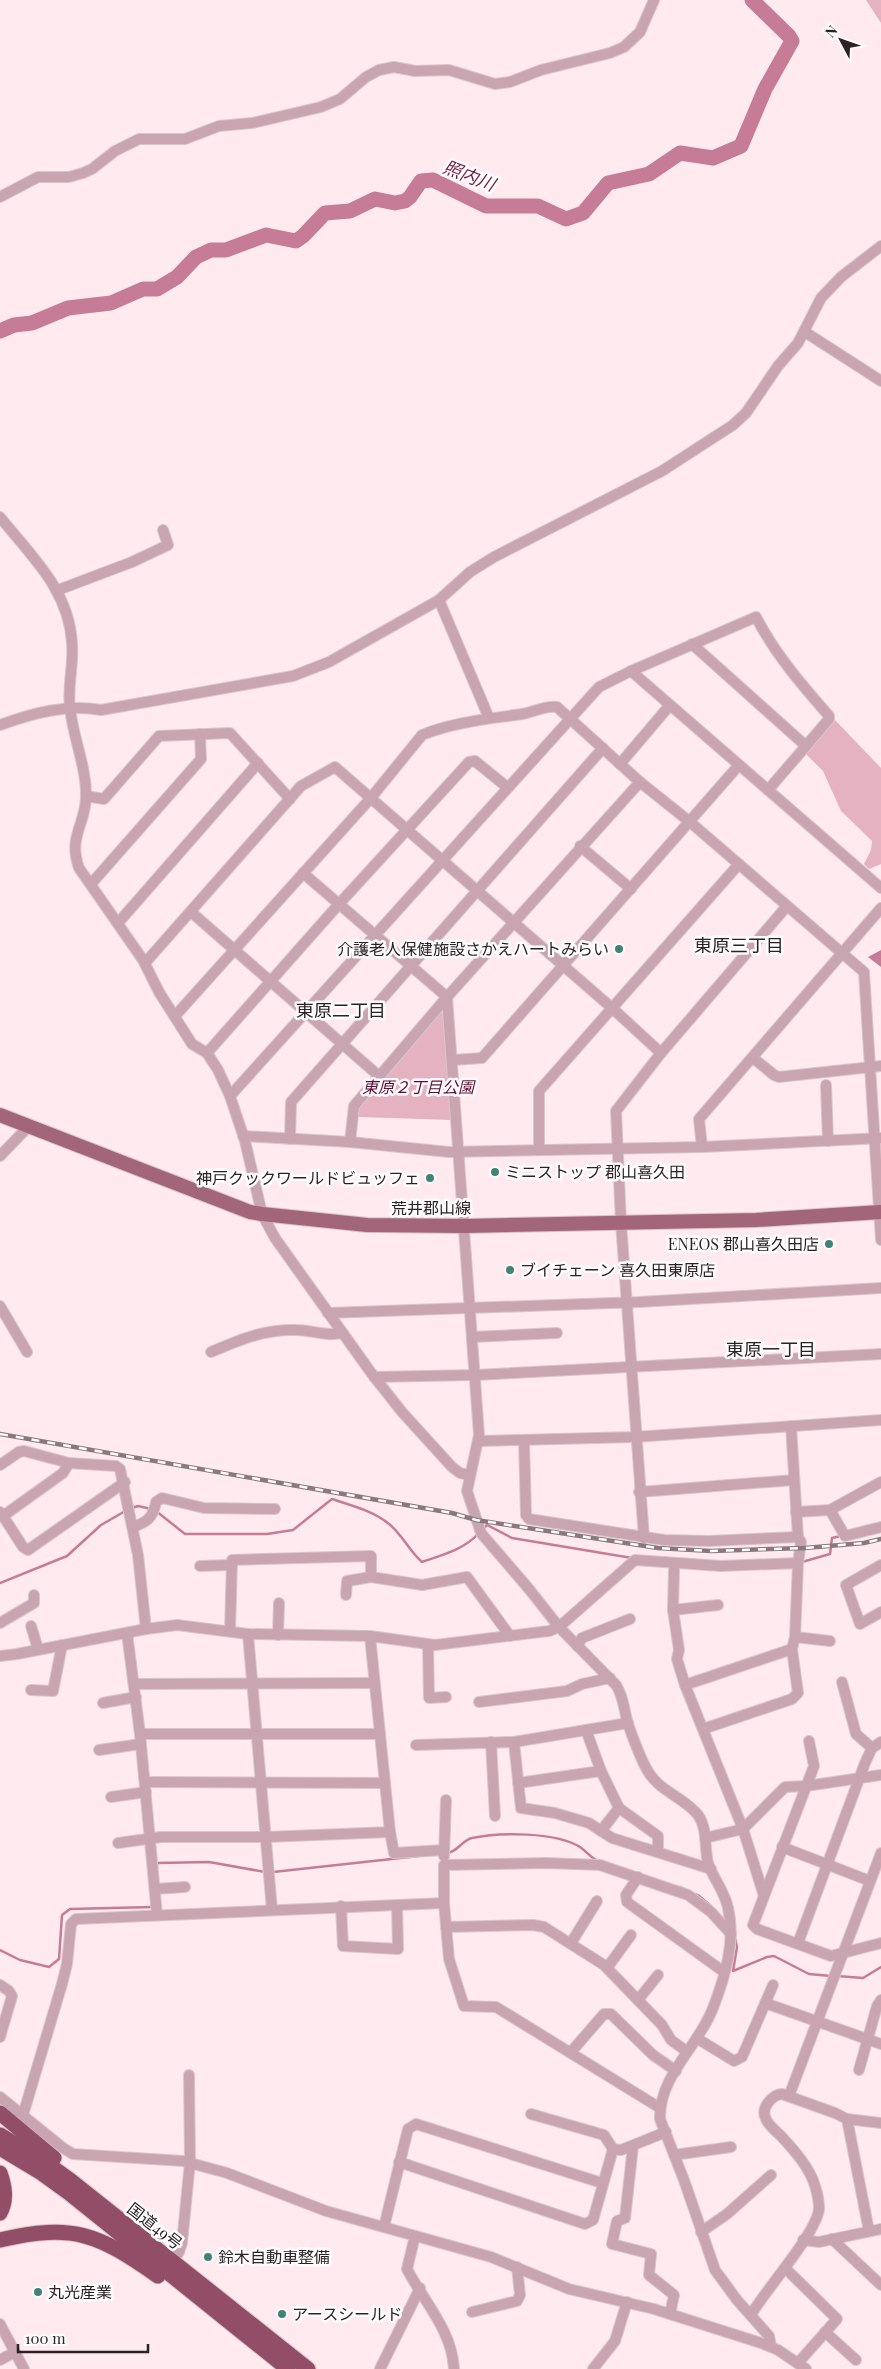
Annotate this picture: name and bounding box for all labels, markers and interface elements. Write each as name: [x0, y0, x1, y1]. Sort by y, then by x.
north arrow: [816, 15, 866, 65]
text: N: [820, 21, 841, 41]
water label: 照内川: [440, 154, 501, 197]
district label: 東原三丁目: [694, 933, 784, 957]
place label: 介護老人保健施設さかえハートみらい: [337, 938, 609, 959]
marker: 介護老人保健施設さかえハートみらい: [613, 943, 625, 955]
district label: 東原二丁目: [296, 998, 386, 1022]
park label: 東原２丁目公園: [362, 1076, 476, 1097]
place label: ミニストップ 郡山喜久田: [505, 1161, 685, 1182]
marker: ミニストップ 郡山喜久田: [489, 1166, 501, 1178]
place label: 神戸クックワールドビュッフェ: [196, 1167, 420, 1188]
marker: 神戸クックワールドビュッフェ: [424, 1172, 436, 1184]
street label: 荒井郡山線: [391, 1197, 471, 1218]
place label: ENEOS 郡山喜久田店: [668, 1233, 819, 1254]
marker: ENEOS 郡山喜久田店: [823, 1238, 835, 1250]
place label: ブイチェーン 喜久田東原店: [520, 1259, 715, 1280]
marker: ブイチェーン 喜久田東原店: [504, 1264, 516, 1276]
district label: 東原一丁目: [726, 1337, 816, 1361]
street label: 国道49号: [124, 2198, 187, 2254]
place label: 鈴木自動車整備: [218, 2246, 330, 2267]
marker: 鈴木自動車整備: [202, 2251, 214, 2263]
place label: 丸光産業: [48, 2281, 112, 2302]
marker: 丸光産業: [32, 2286, 44, 2298]
place label: アースシールド: [292, 2303, 402, 2324]
marker: アースシールド: [276, 2308, 288, 2320]
scale bar: [18, 2322, 148, 2354]
text: 100 m: [25, 2328, 66, 2348]

